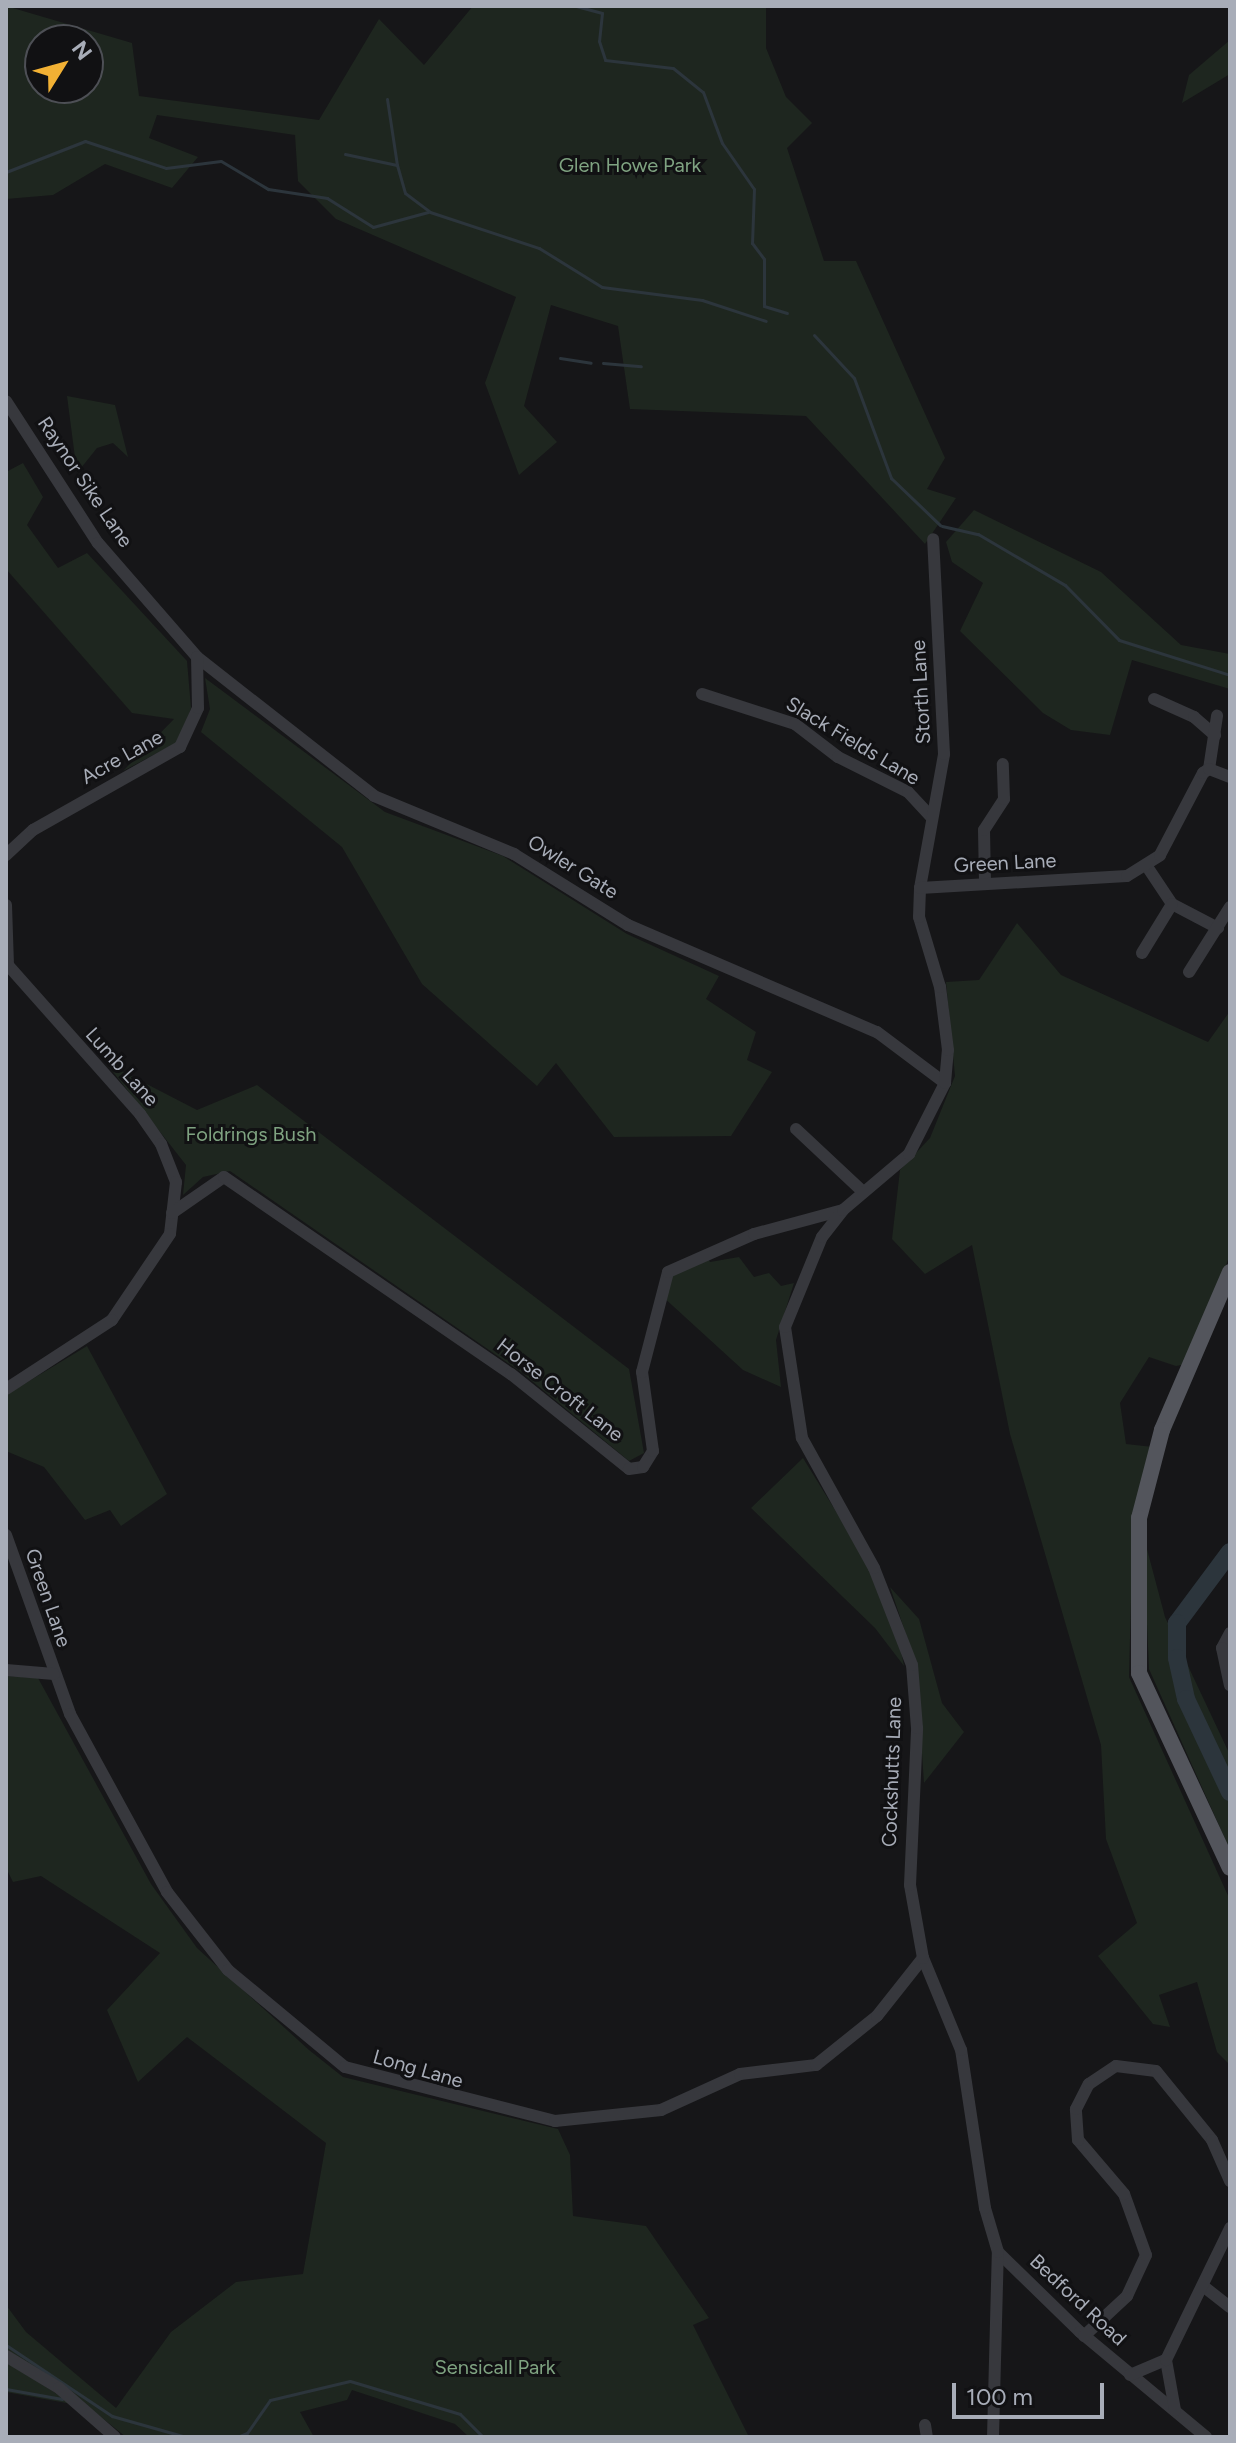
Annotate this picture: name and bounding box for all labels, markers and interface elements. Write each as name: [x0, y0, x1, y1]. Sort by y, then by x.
north arrow: [24, 24, 104, 104]
text: N: [66, 36, 98, 65]
park label: Glen Howe Park: [559, 153, 701, 177]
street label: Raynor Sike Lane: [32, 412, 138, 552]
street label: Storth Lane: [906, 639, 936, 745]
street label: Slack Fields Lane: [782, 692, 924, 790]
street label: Acre Lane: [77, 725, 167, 789]
street label: Owler Gate: [523, 830, 623, 904]
street label: Green Lane: [953, 848, 1057, 878]
street label: Lumb Lane: [80, 1023, 164, 1111]
park label: Foldrings Bush: [186, 1122, 316, 1146]
street label: Horse Croft Lane: [492, 1333, 628, 1447]
street label: Green Lane: [20, 1546, 76, 1650]
street label: Cockshutts Lane: [877, 1697, 907, 1847]
street label: Long Lane: [370, 2045, 466, 2093]
street label: Bedford Road: [1025, 2249, 1131, 2351]
park label: Sensicall Park: [434, 2355, 556, 2379]
scale bar: [956, 2367, 1108, 2417]
text: 100 m: [966, 2382, 1033, 2411]

